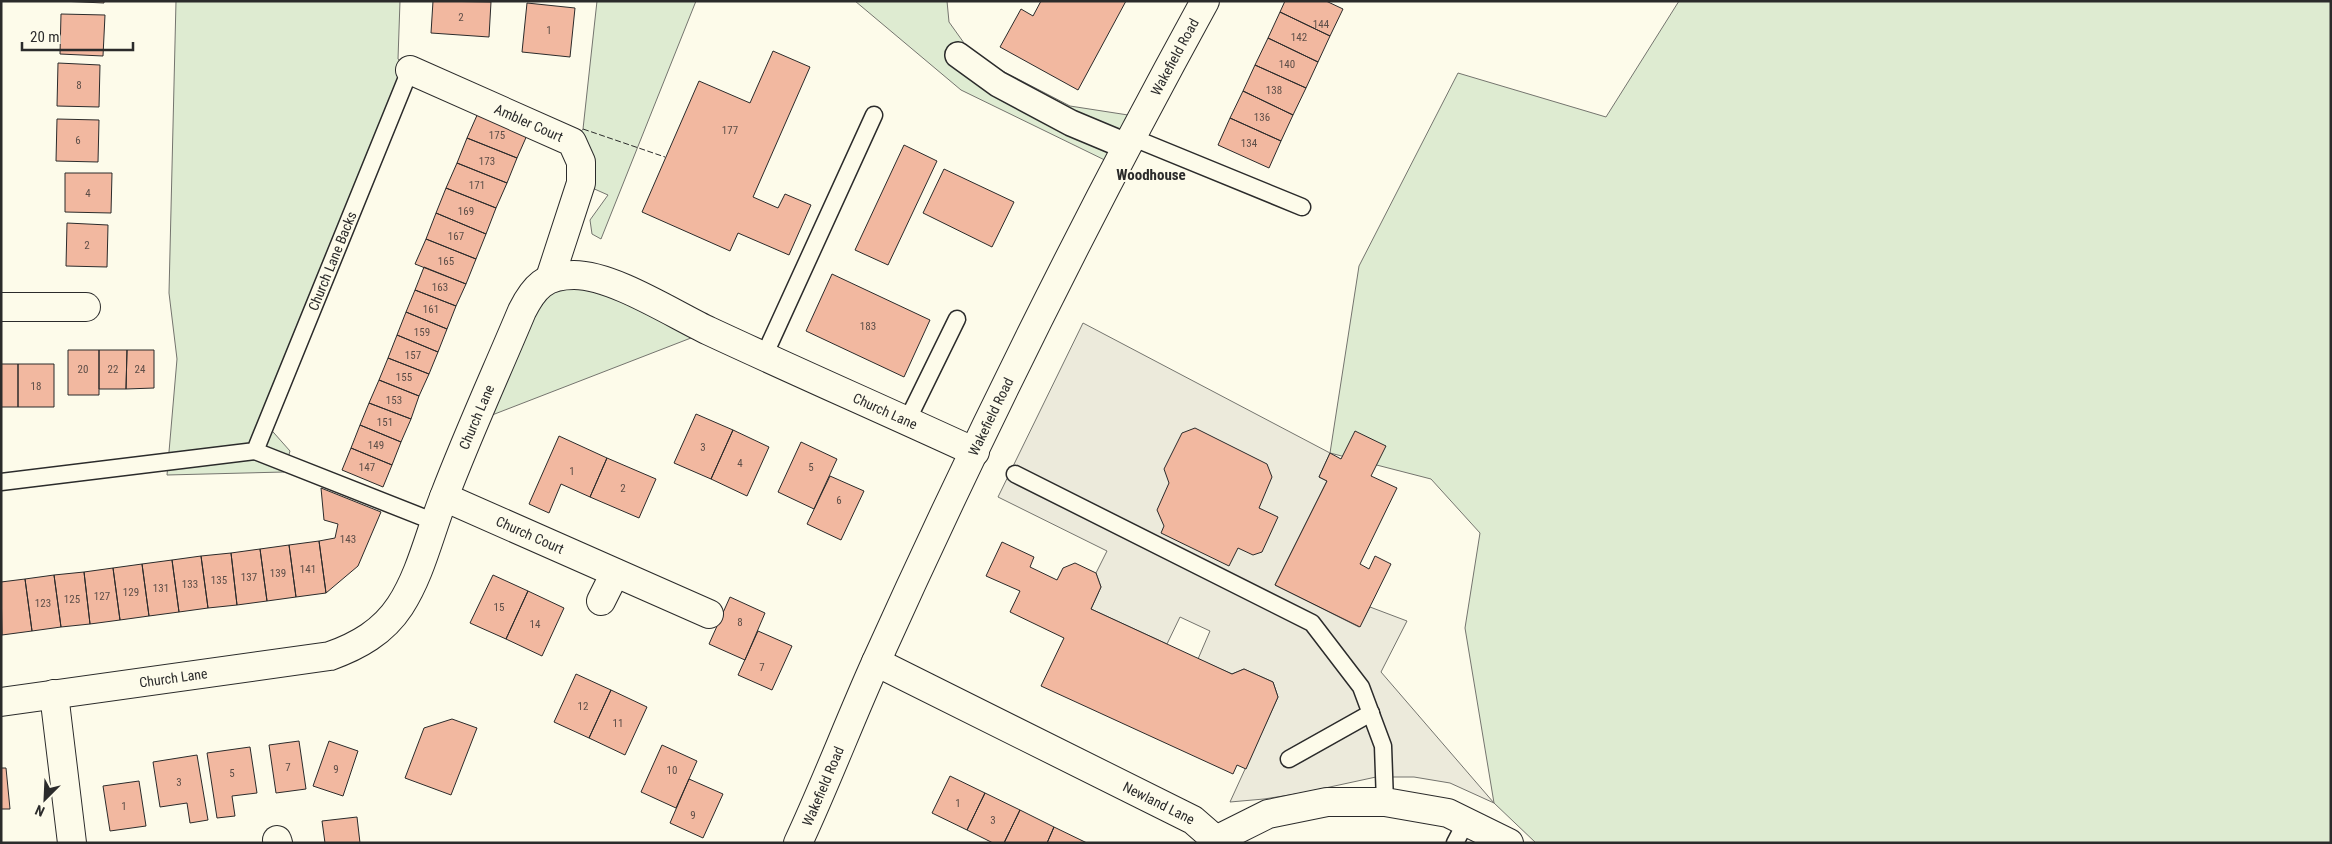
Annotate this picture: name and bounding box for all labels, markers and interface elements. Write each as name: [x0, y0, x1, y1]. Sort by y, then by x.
house number: 2: [458, 11, 464, 24]
street label: Wakefield Road: [1147, 16, 1202, 98]
house number: 144: [1313, 18, 1330, 31]
scale bar: [22, 20, 134, 52]
house number: 1: [546, 24, 552, 37]
text: 20 m: [30, 28, 60, 46]
house number: 142: [1291, 31, 1307, 44]
house number: 140: [1279, 58, 1295, 71]
house number: 8: [76, 79, 82, 92]
house number: 138: [1266, 84, 1282, 97]
street label: Ambler Court: [492, 101, 566, 145]
house number: 136: [1254, 111, 1270, 124]
house number: 177: [722, 124, 738, 137]
house number: 175: [489, 129, 505, 142]
house number: 6: [75, 134, 81, 147]
house number: 134: [1241, 137, 1258, 150]
house number: 173: [479, 155, 495, 168]
district label: Woodhouse: [1116, 166, 1186, 184]
house number: 171: [469, 179, 485, 192]
house number: 4: [85, 187, 91, 200]
house number: 169: [458, 205, 474, 218]
street label: Church Lane Backs: [305, 209, 360, 313]
house number: 167: [448, 230, 464, 243]
house number: 2: [84, 239, 90, 252]
house number: 165: [438, 255, 454, 268]
house number: 163: [432, 281, 448, 294]
house number: 161: [423, 303, 439, 316]
house number: 183: [860, 320, 876, 333]
house number: 159: [414, 326, 430, 339]
house number: 157: [405, 349, 421, 362]
house number: 20: [78, 363, 88, 376]
house number: 22: [108, 363, 118, 376]
house number: 24: [135, 363, 146, 376]
house number: 155: [396, 371, 412, 384]
street label: Wakefield Road: [965, 375, 1016, 458]
house number: 18: [31, 380, 41, 393]
street label: Church Lane: [456, 382, 498, 452]
street label: Church Lane: [851, 390, 920, 433]
house number: 153: [386, 394, 402, 407]
house number: 151: [377, 416, 393, 429]
house number: 149: [368, 439, 384, 452]
house number: 3: [700, 441, 706, 454]
house number: 4: [737, 457, 743, 470]
house number: 147: [359, 461, 375, 474]
house number: 5: [808, 461, 814, 474]
house number: 1: [569, 465, 575, 478]
house number: 2: [620, 482, 626, 495]
house number: 6: [836, 494, 842, 507]
street label: Church Court: [494, 513, 566, 557]
house number: 143: [340, 533, 356, 546]
house number: 141: [300, 563, 316, 576]
house number: 139: [270, 567, 286, 580]
house number: 137: [241, 571, 257, 584]
house number: 135: [211, 574, 227, 587]
house number: 133: [182, 578, 198, 591]
house number: 131: [153, 582, 169, 595]
house number: 129: [123, 586, 139, 599]
house number: 127: [94, 590, 110, 603]
house number: 125: [64, 593, 80, 606]
house number: 123: [35, 597, 51, 610]
house number: 15: [494, 601, 504, 614]
house number: 8: [737, 616, 743, 629]
house number: 14: [530, 618, 541, 631]
house number: 7: [759, 661, 765, 674]
street label: Church Lane: [138, 665, 209, 691]
house number: 12: [578, 700, 588, 713]
house number: 11: [613, 717, 623, 730]
street label: Wakefield Road: [799, 744, 847, 828]
house number: 7: [285, 761, 291, 774]
house number: 9: [333, 763, 339, 776]
house number: 10: [667, 764, 677, 777]
house number: 5: [229, 767, 235, 780]
north arrow: [20, 774, 70, 824]
house number: 3: [176, 776, 182, 789]
street label: Newland Lane: [1120, 778, 1198, 828]
house number: 1: [955, 797, 961, 810]
house number: 1: [121, 800, 127, 813]
text: N: [33, 802, 47, 820]
house number: 9: [690, 809, 696, 822]
house number: 3: [990, 814, 996, 827]

